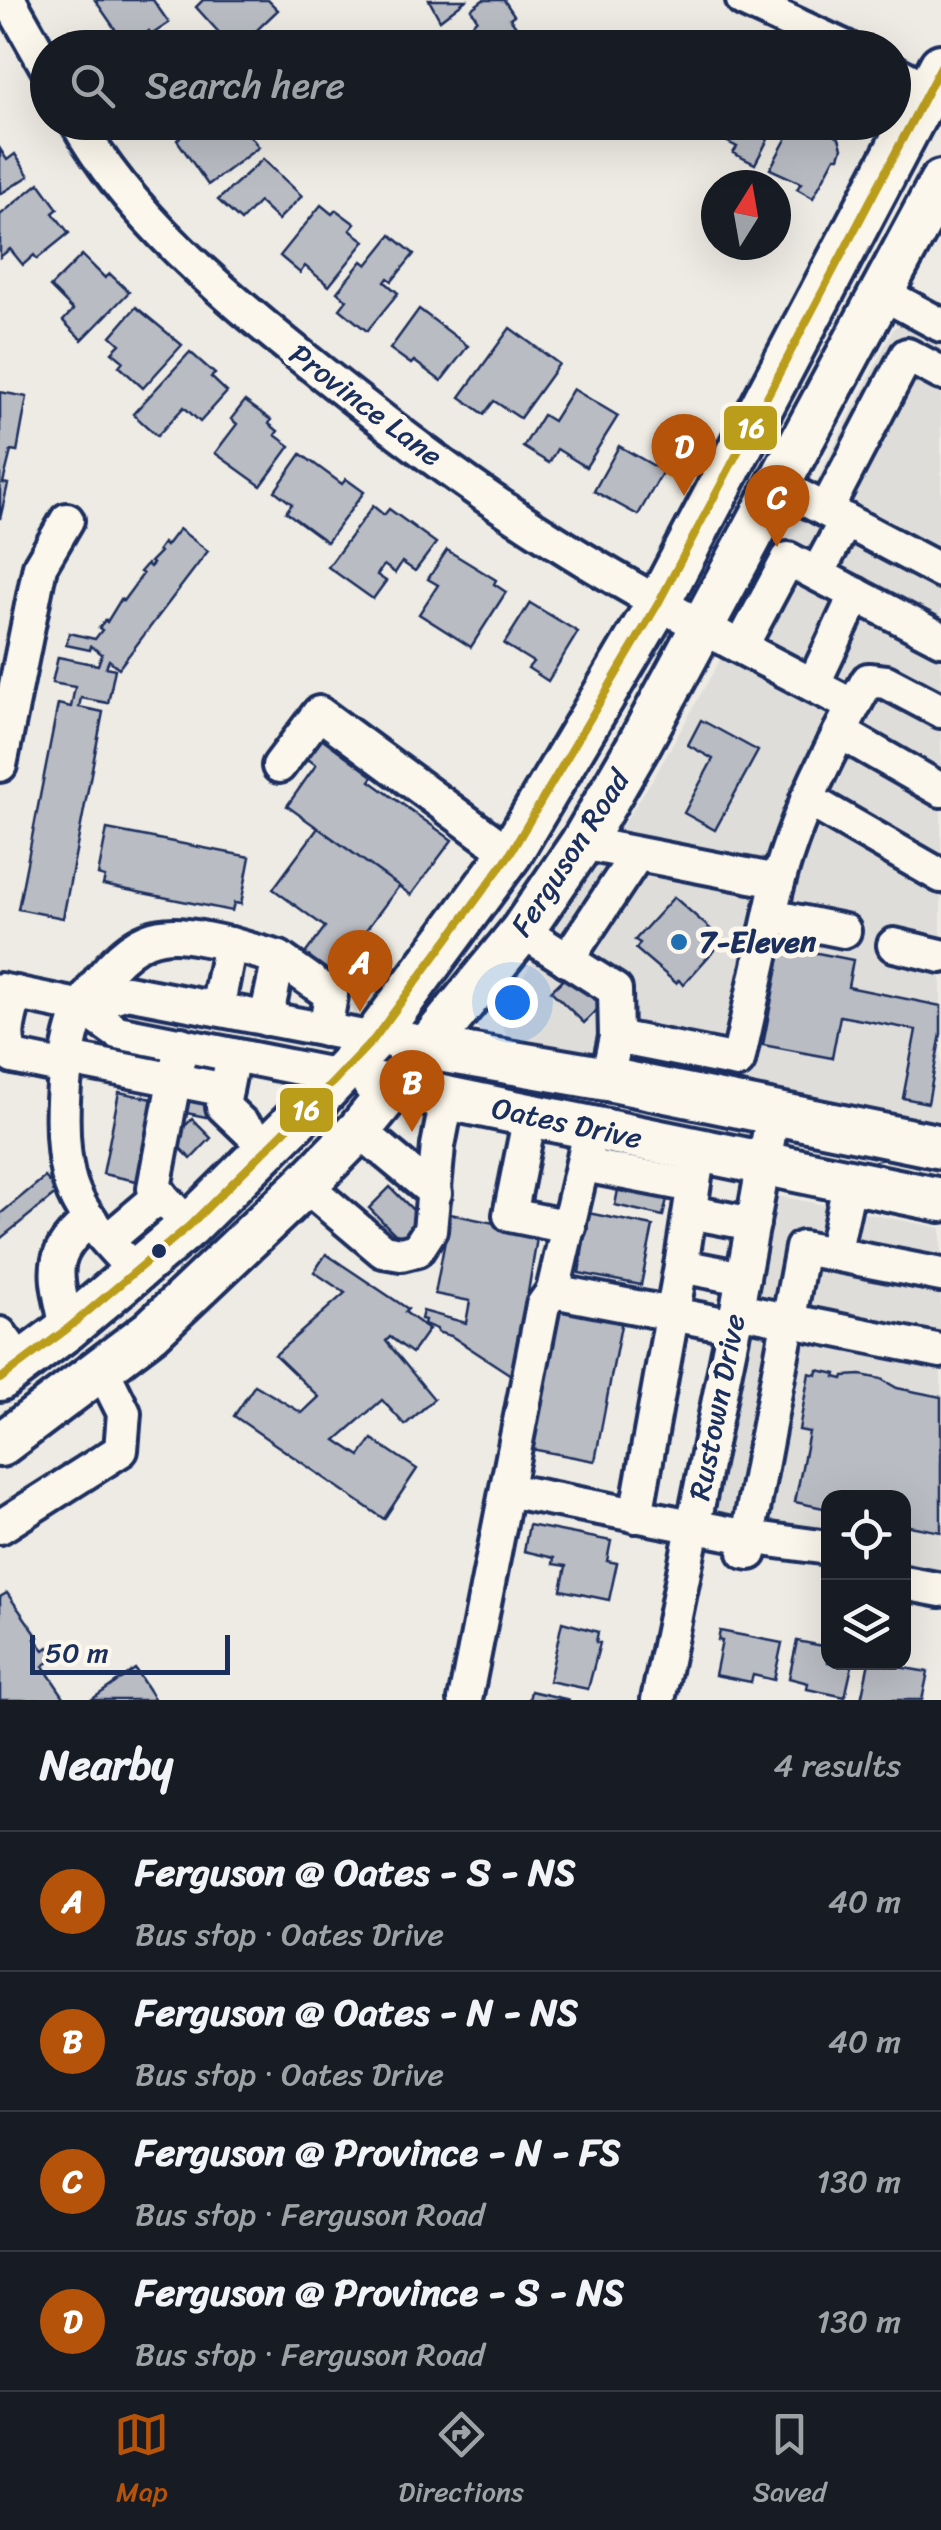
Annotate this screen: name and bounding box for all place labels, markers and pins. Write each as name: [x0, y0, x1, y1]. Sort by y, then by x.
pin: D: [652, 414, 716, 496]
pin: C: [744, 464, 810, 547]
place label: 7-Eleven: [699, 915, 817, 969]
pin: A: [328, 930, 392, 1012]
marker: 7-Eleven: [668, 931, 690, 953]
pin: B: [380, 1050, 444, 1132]
unlabelled marker: [149, 1241, 169, 1261]

